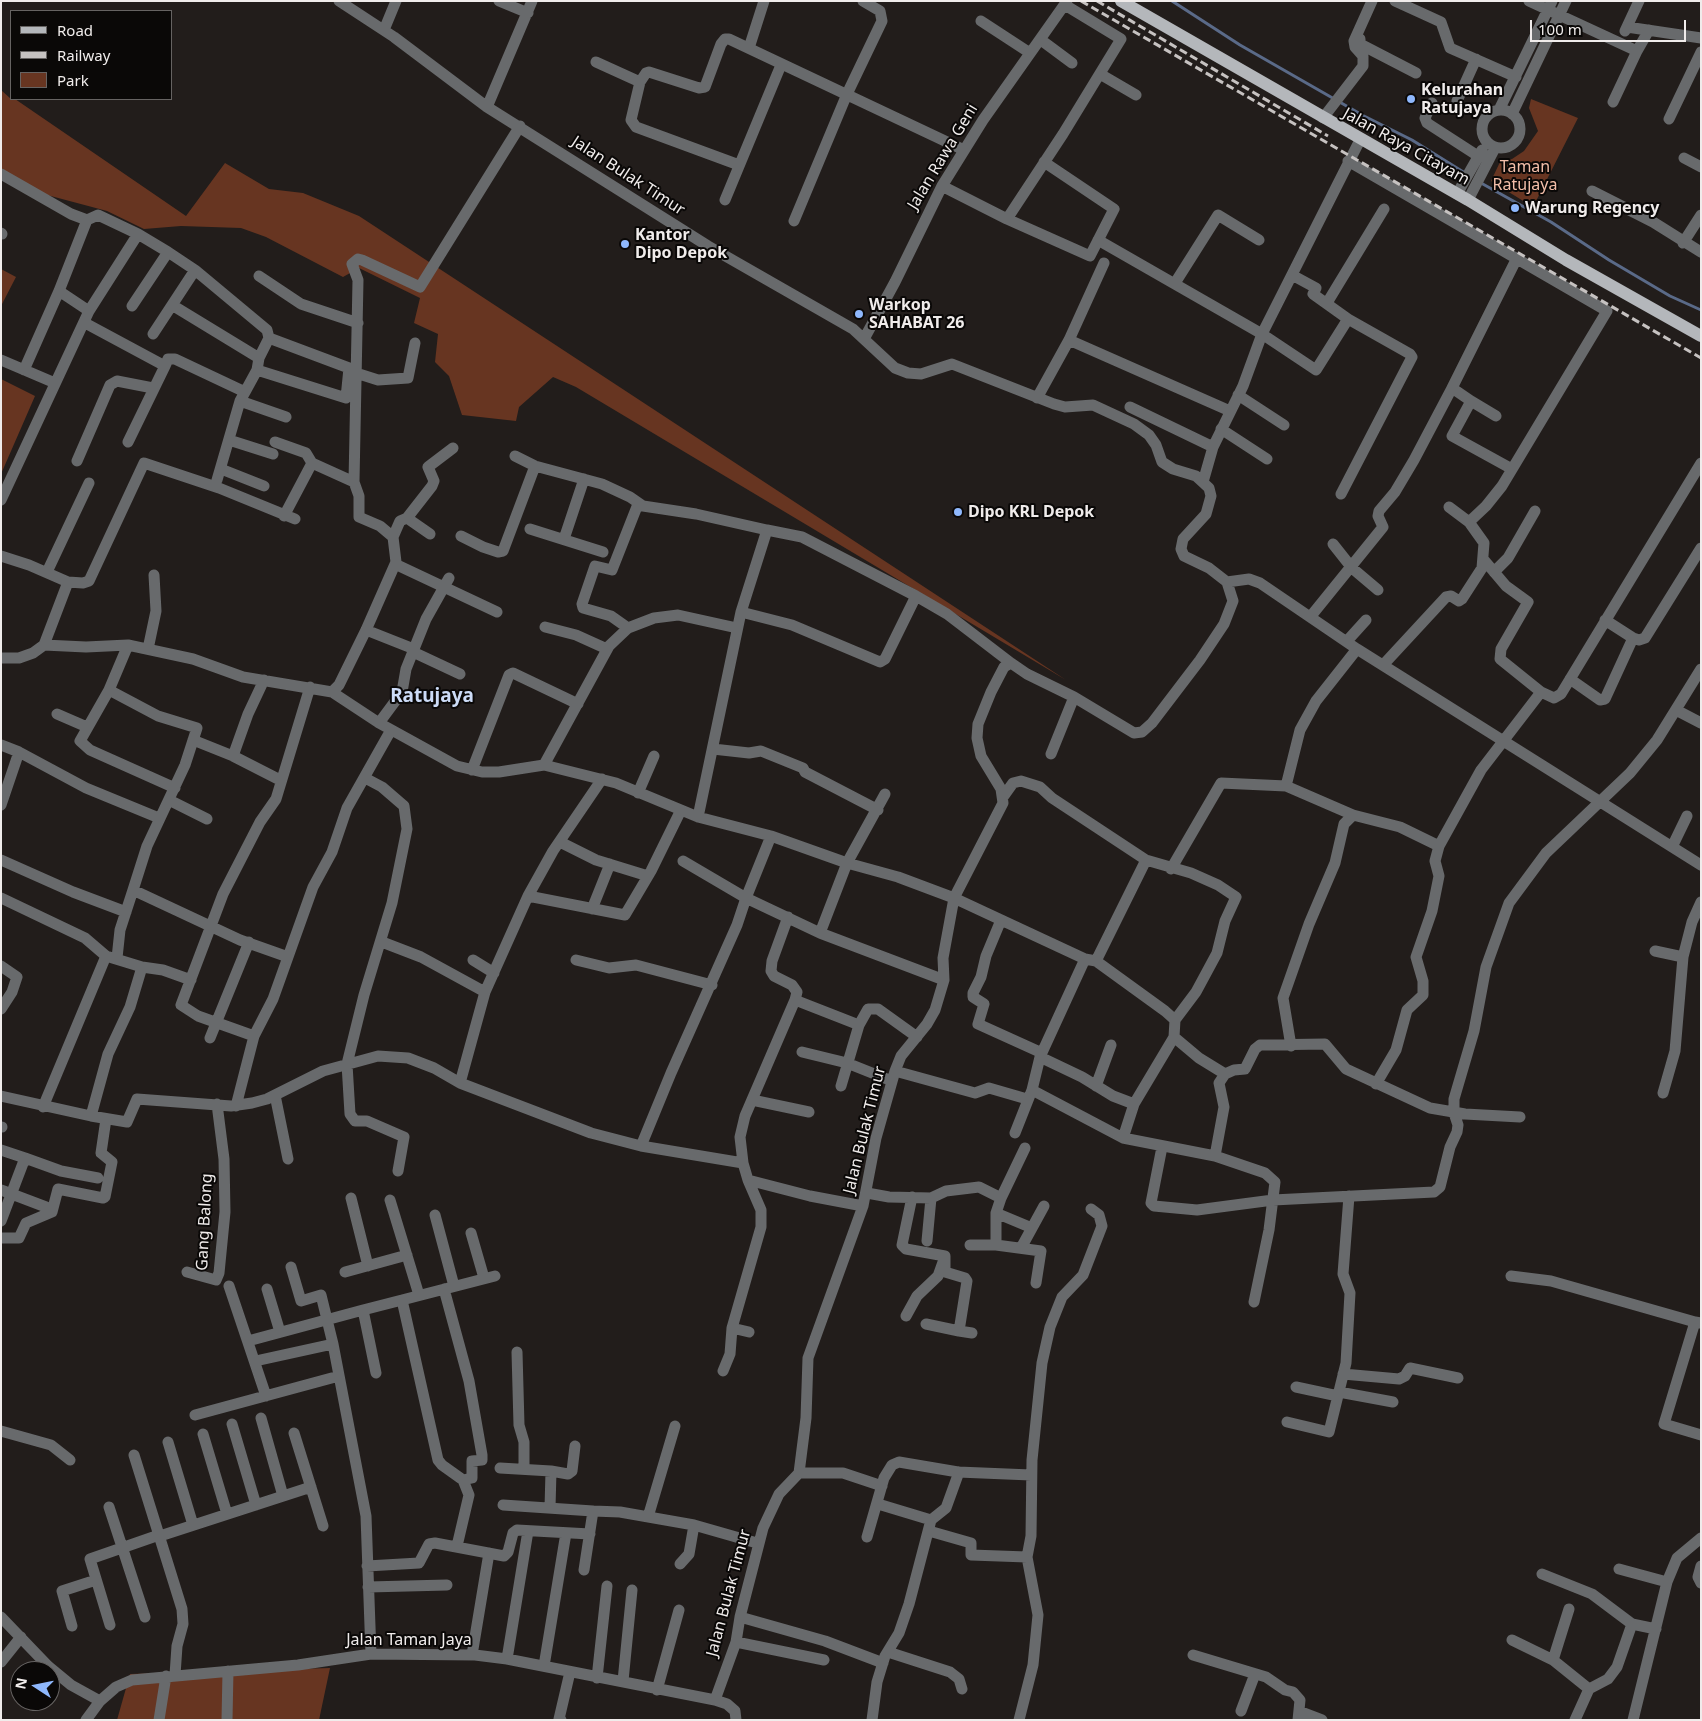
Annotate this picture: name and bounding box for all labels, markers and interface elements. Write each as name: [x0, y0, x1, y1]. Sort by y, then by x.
legend: [10, 10, 172, 100]
scale bar: [1532, 10, 1688, 42]
text: 100 m: [1538, 19, 1582, 39]
text: Road: [57, 20, 93, 40]
text: Railway: [57, 45, 110, 65]
text: Park: [57, 70, 89, 90]
place label: Kelurahan Ratujaya: [1421, 80, 1503, 118]
marker: Kelurahan Ratujaya: [1405, 93, 1417, 105]
street label: Jalan Rawa Geni: [904, 101, 982, 213]
street label: Jalan Raya Citayam: [1339, 104, 1473, 190]
street label: Jalan Bulak Timur: [568, 132, 688, 220]
park label: Taman Ratujaya: [1493, 157, 1557, 195]
place label: Warung Regency: [1525, 198, 1659, 218]
marker: Warung Regency: [1509, 202, 1521, 214]
place label: Kantor Dipo Depok: [635, 225, 727, 263]
marker: Kantor Dipo Depok: [619, 238, 631, 250]
place label: Warkop SAHABAT 26: [869, 295, 964, 333]
marker: Warkop SAHABAT 26: [853, 308, 865, 320]
place label: Dipo KRL Depok: [968, 502, 1094, 522]
marker: Dipo KRL Depok: [952, 506, 964, 518]
district label: Ratujaya: [390, 686, 474, 708]
street label: Jalan Bulak Timur: [840, 1064, 890, 1196]
street label: Gang Balong: [193, 1173, 217, 1271]
street label: Jalan Bulak Timur: [703, 1527, 755, 1659]
street label: Jalan Taman Jaya: [346, 1630, 472, 1650]
north arrow: [10, 1661, 60, 1711]
text: N: [10, 1676, 31, 1691]

